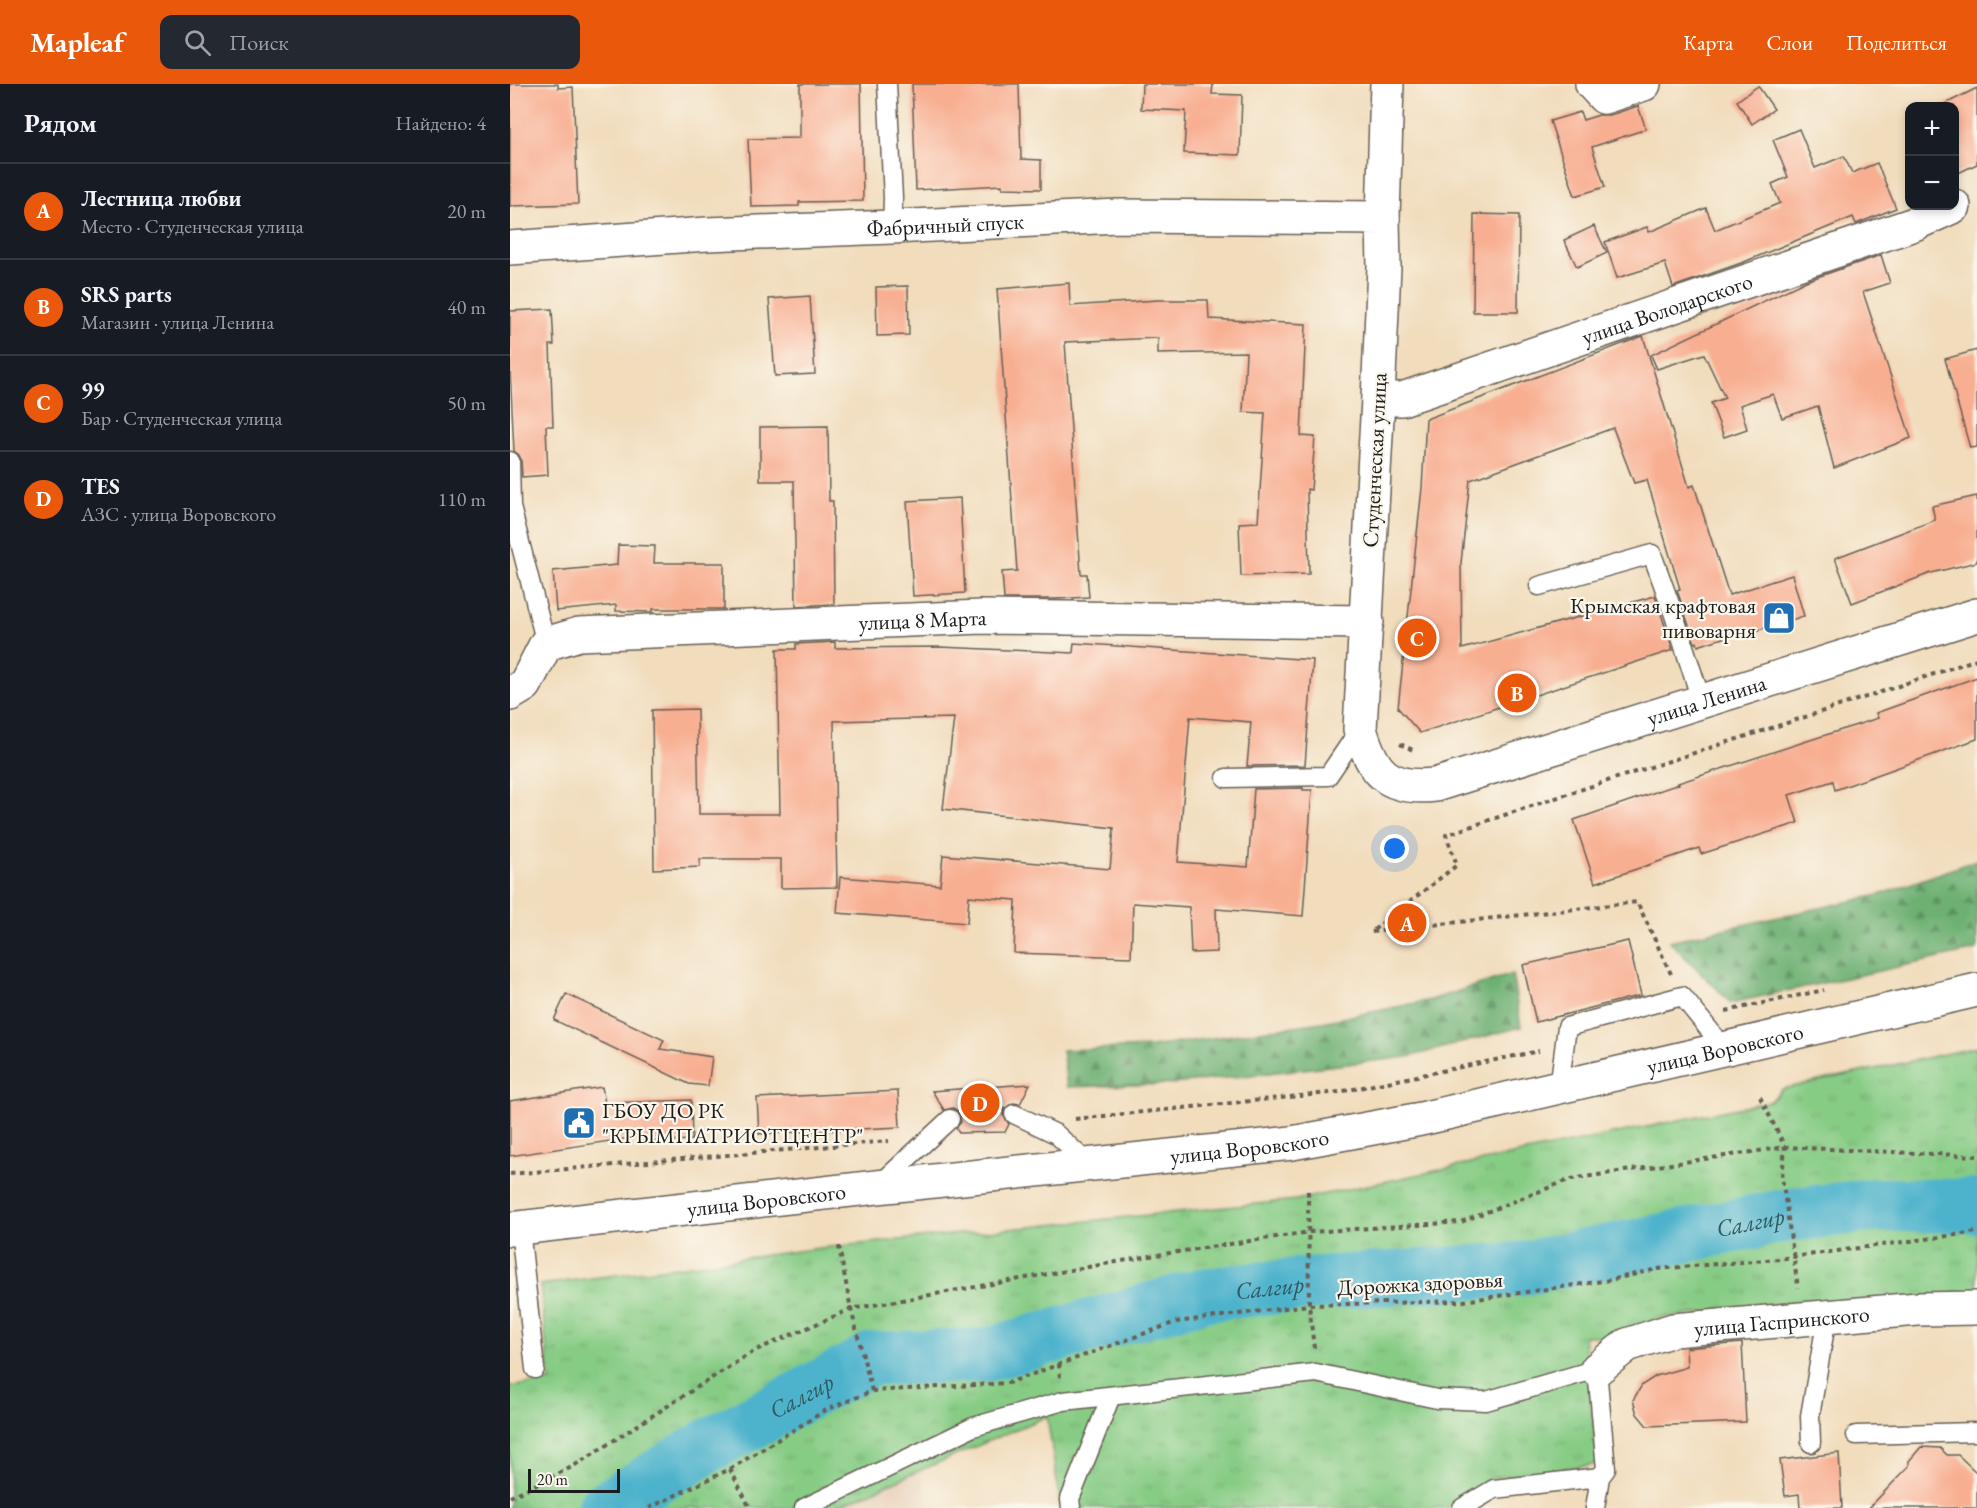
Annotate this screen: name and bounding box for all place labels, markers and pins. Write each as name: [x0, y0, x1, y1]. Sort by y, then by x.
place label: Крымская крафтовая пивоварня: [1570, 591, 1756, 645]
shop icon: Крымская крафтовая пивоварня: [1761, 600, 1797, 636]
pin: C: [1398, 616, 1436, 660]
pin: B: [1498, 670, 1536, 716]
pin: A: [1388, 900, 1426, 946]
pin: D: [960, 1080, 1000, 1126]
place label: ГБОУ ДО РК "КРЫМПАТРИОТЦЕНТР": [602, 1096, 863, 1150]
public building icon: ГБОУ ДО РК "КРЫМПАТРИОТЦЕНТР": [561, 1105, 597, 1141]

